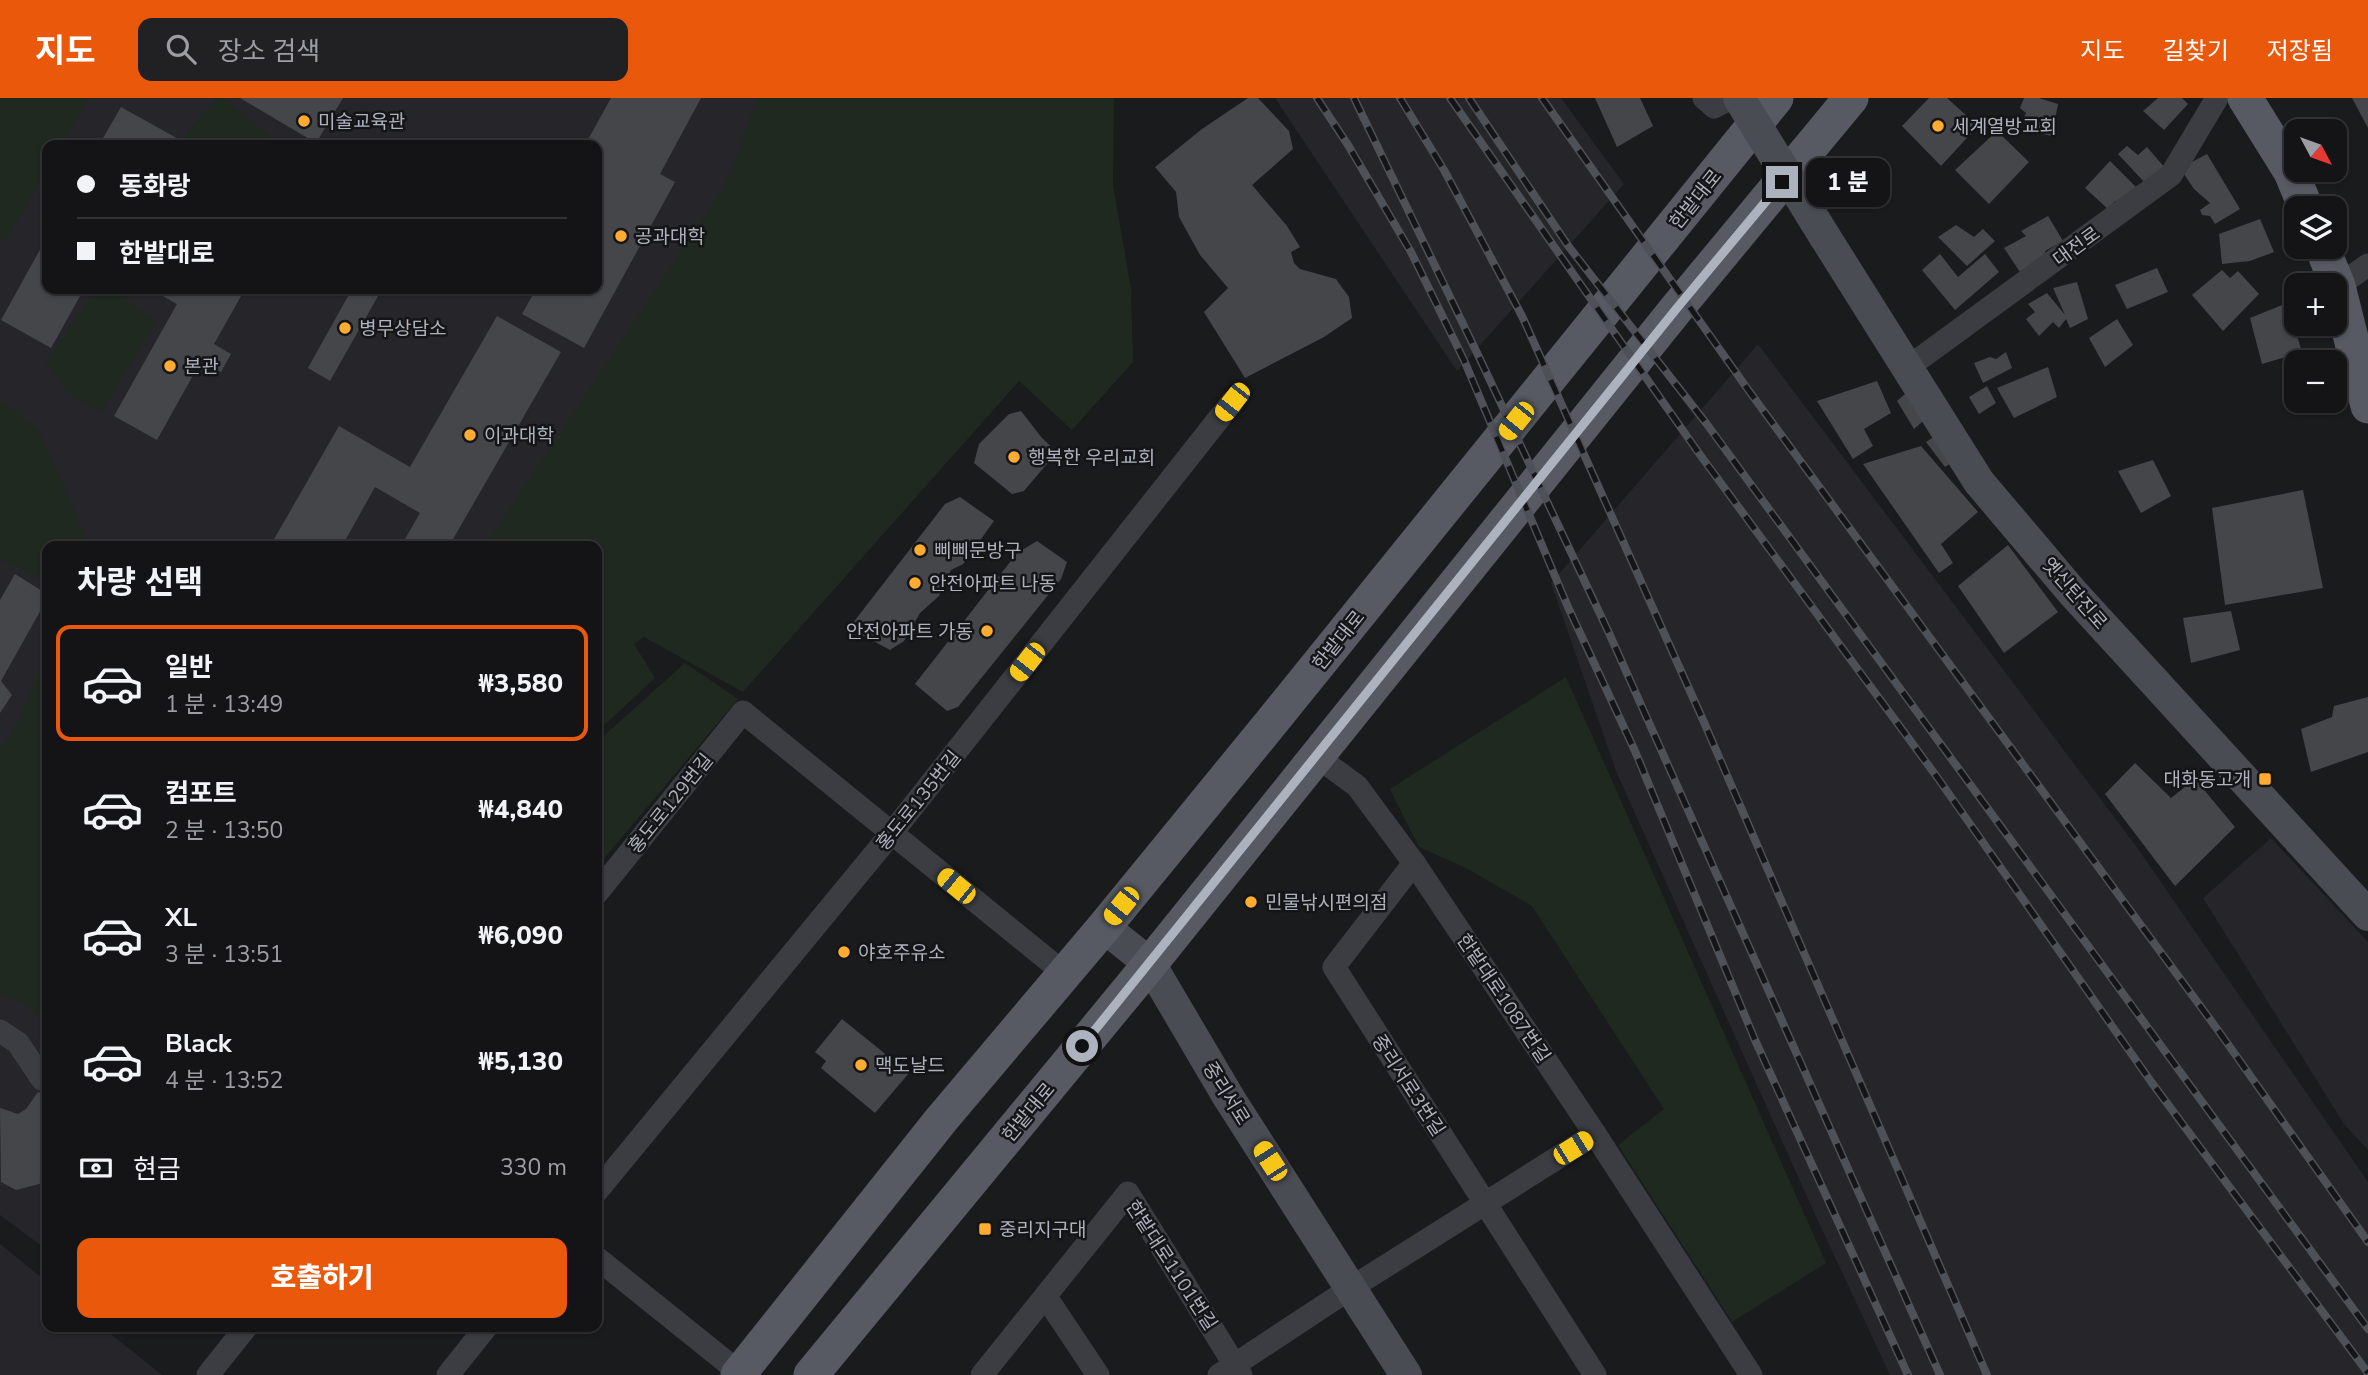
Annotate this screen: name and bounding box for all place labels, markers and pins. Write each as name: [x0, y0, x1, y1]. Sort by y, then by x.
place label: 미술교육관: [318, 109, 405, 135]
marker: 미술교육관: [296, 113, 312, 129]
place label: 세계열방교회: [1952, 114, 2057, 140]
marker: 세계열방교회: [1930, 118, 1946, 134]
place label: 공과대학: [635, 224, 705, 250]
marker: 공과대학: [613, 228, 629, 244]
place label: 병무상담소: [359, 316, 446, 342]
marker: 병무상담소: [337, 320, 353, 336]
place label: 본관: [184, 354, 219, 380]
marker: 본관: [162, 358, 178, 374]
place label: 이과대학: [484, 423, 554, 449]
marker: 이과대학: [462, 427, 478, 443]
place label: 행복한 우리교회: [1028, 445, 1155, 471]
marker: 행복한 우리교회: [1006, 449, 1022, 465]
place label: 삐삐문방구: [934, 538, 1021, 564]
marker: 삐삐문방구: [912, 542, 928, 558]
place label: 안전아파트 나동: [929, 571, 1056, 597]
marker: 안전아파트 나동: [907, 575, 923, 591]
place label: 안전아파트 가동: [846, 619, 973, 645]
marker: 안전아파트 가동: [979, 623, 995, 639]
place label: 대화동고개: [2164, 767, 2251, 793]
marker: 대화동고개: [2257, 771, 2273, 787]
place label: 민물낚시편의점: [1265, 890, 1387, 916]
marker: 민물낚시편의점: [1243, 894, 1259, 910]
place label: 야호주유소: [858, 940, 945, 966]
marker: 야호주유소: [836, 944, 852, 960]
place label: 맥도날드: [875, 1053, 945, 1079]
marker: 맥도날드: [853, 1057, 869, 1073]
place label: 중리지구대: [999, 1217, 1086, 1243]
marker: 중리지구대: [977, 1221, 993, 1237]

